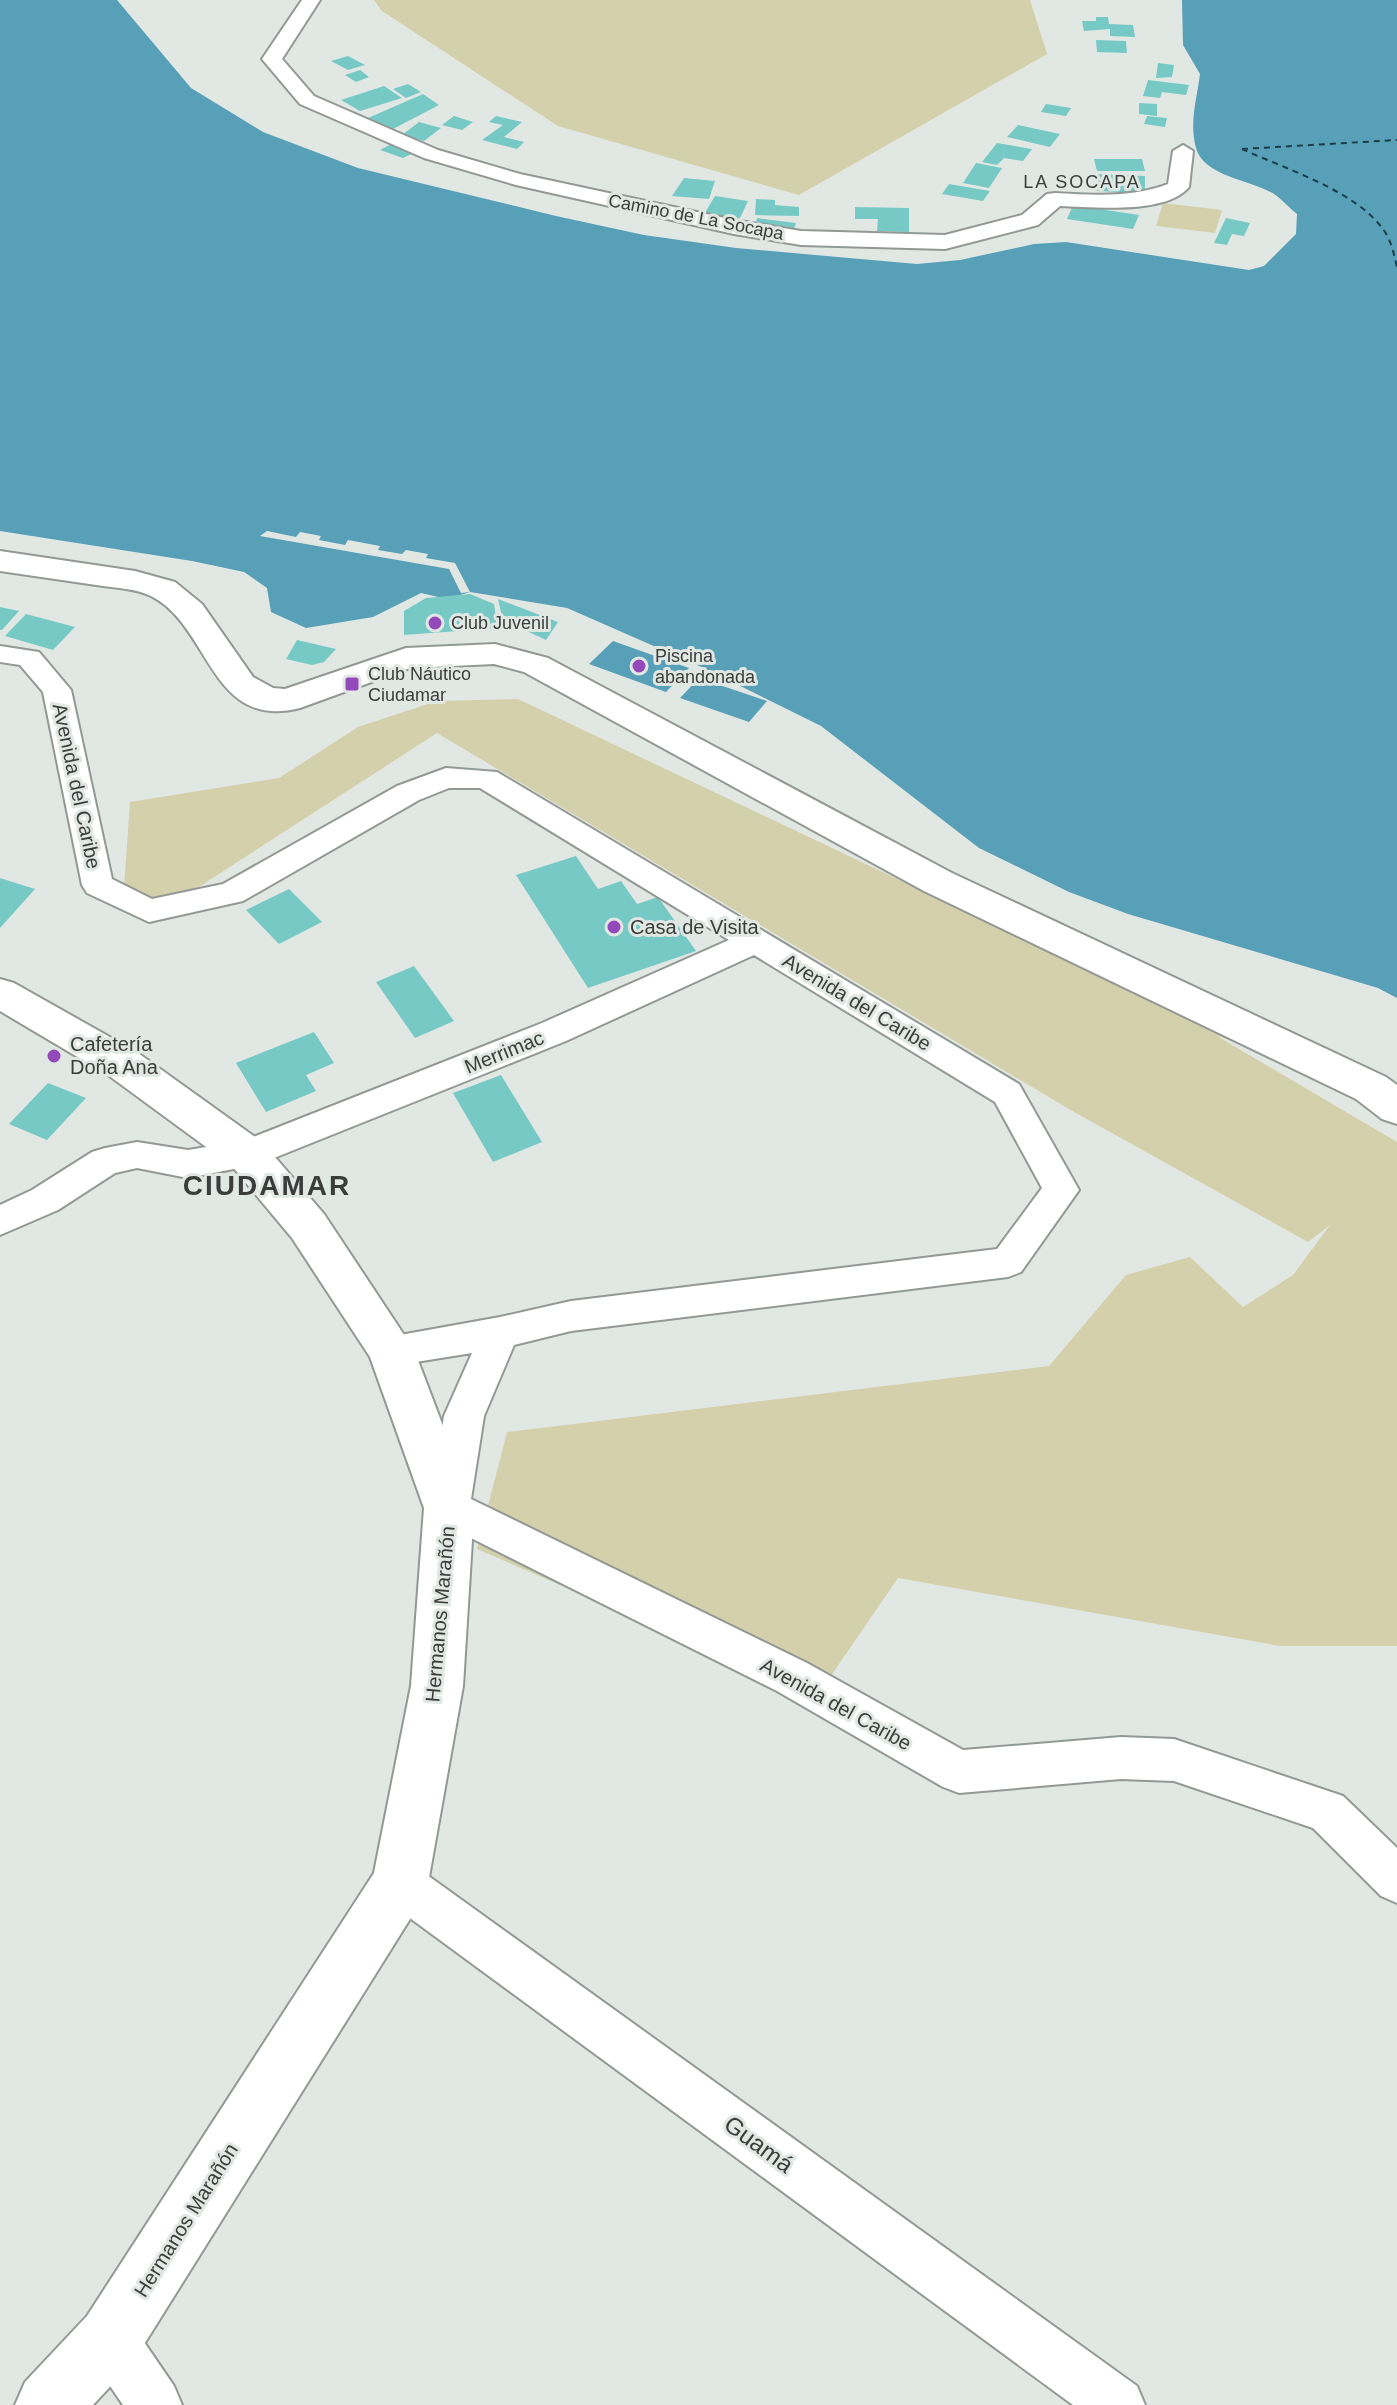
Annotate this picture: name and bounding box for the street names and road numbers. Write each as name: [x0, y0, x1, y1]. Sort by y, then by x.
street label: Camino de La Socapa: [607, 190, 786, 244]
street label: Avenida del Caribe: [49, 701, 105, 871]
street label: Avenida del Caribe: [779, 949, 935, 1055]
street label: Merrimac: [461, 1026, 547, 1078]
street label: Hermanos Marañón: [421, 1525, 459, 1703]
street label: Avenida del Caribe: [757, 1653, 915, 1755]
street label: Guamá: [719, 2110, 799, 2178]
street label: Hermanos Marañón: [130, 2139, 242, 2301]

